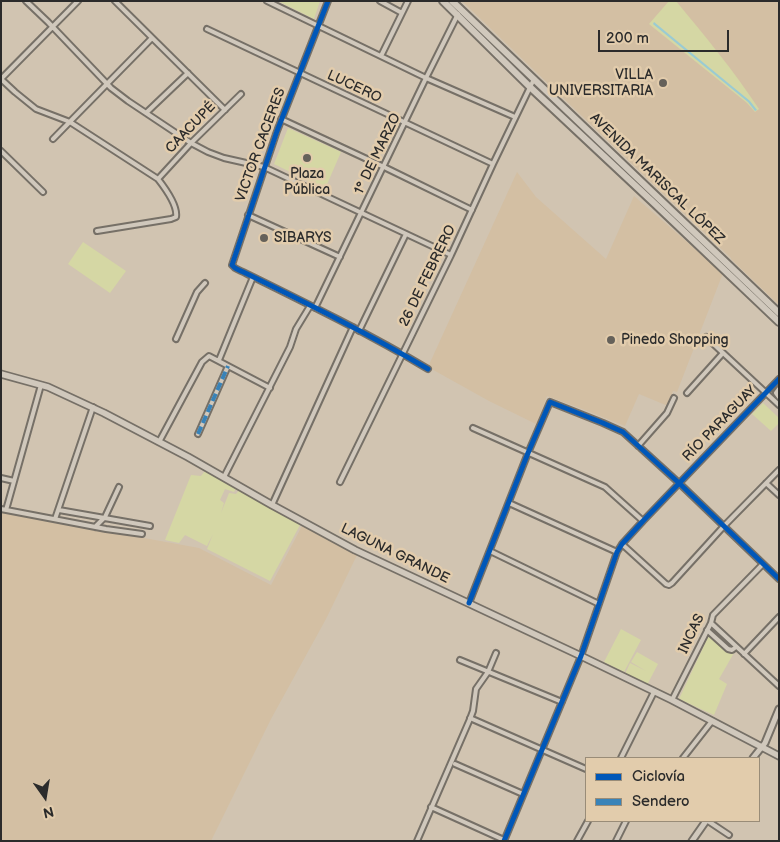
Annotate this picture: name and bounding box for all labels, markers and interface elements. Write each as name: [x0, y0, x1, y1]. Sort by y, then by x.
scale bar: [600, 20, 731, 52]
text: 200 m: [606, 29, 649, 48]
street label: LUCERO: [324, 67, 384, 107]
place label: VILLA UNIVERSITARIA: [549, 67, 653, 100]
marker: VILLA UNIVERSITARIA: [657, 77, 669, 89]
street label: VICTOR CACERES: [233, 86, 289, 204]
street label: CAACUPÉ: [163, 99, 219, 157]
street label: AVENIDA MARISCAL LÓPEZ: [586, 110, 728, 248]
street label: 1° DE MARZO: [351, 111, 405, 197]
marker: Plaza Pública: [301, 152, 313, 164]
place label: Plaza Pública: [284, 166, 330, 198]
street label: 26 DE FEBRERO: [396, 223, 460, 329]
place label: SIBARYS: [274, 230, 332, 246]
marker: SIBARYS: [258, 232, 270, 244]
place label: Pinedo Shopping: [621, 332, 729, 348]
marker: Pinedo Shopping: [605, 334, 617, 346]
street label: RÍO PARAGUAY: [680, 383, 760, 465]
street label: LAGUNA GRANDE: [338, 520, 452, 588]
street label: INCAS: [676, 611, 708, 657]
legend: [585, 757, 760, 822]
text: Ciclovía: [632, 767, 685, 786]
north arrow: [20, 772, 70, 822]
text: Sendero: [632, 792, 690, 811]
text: N: [41, 803, 56, 822]

